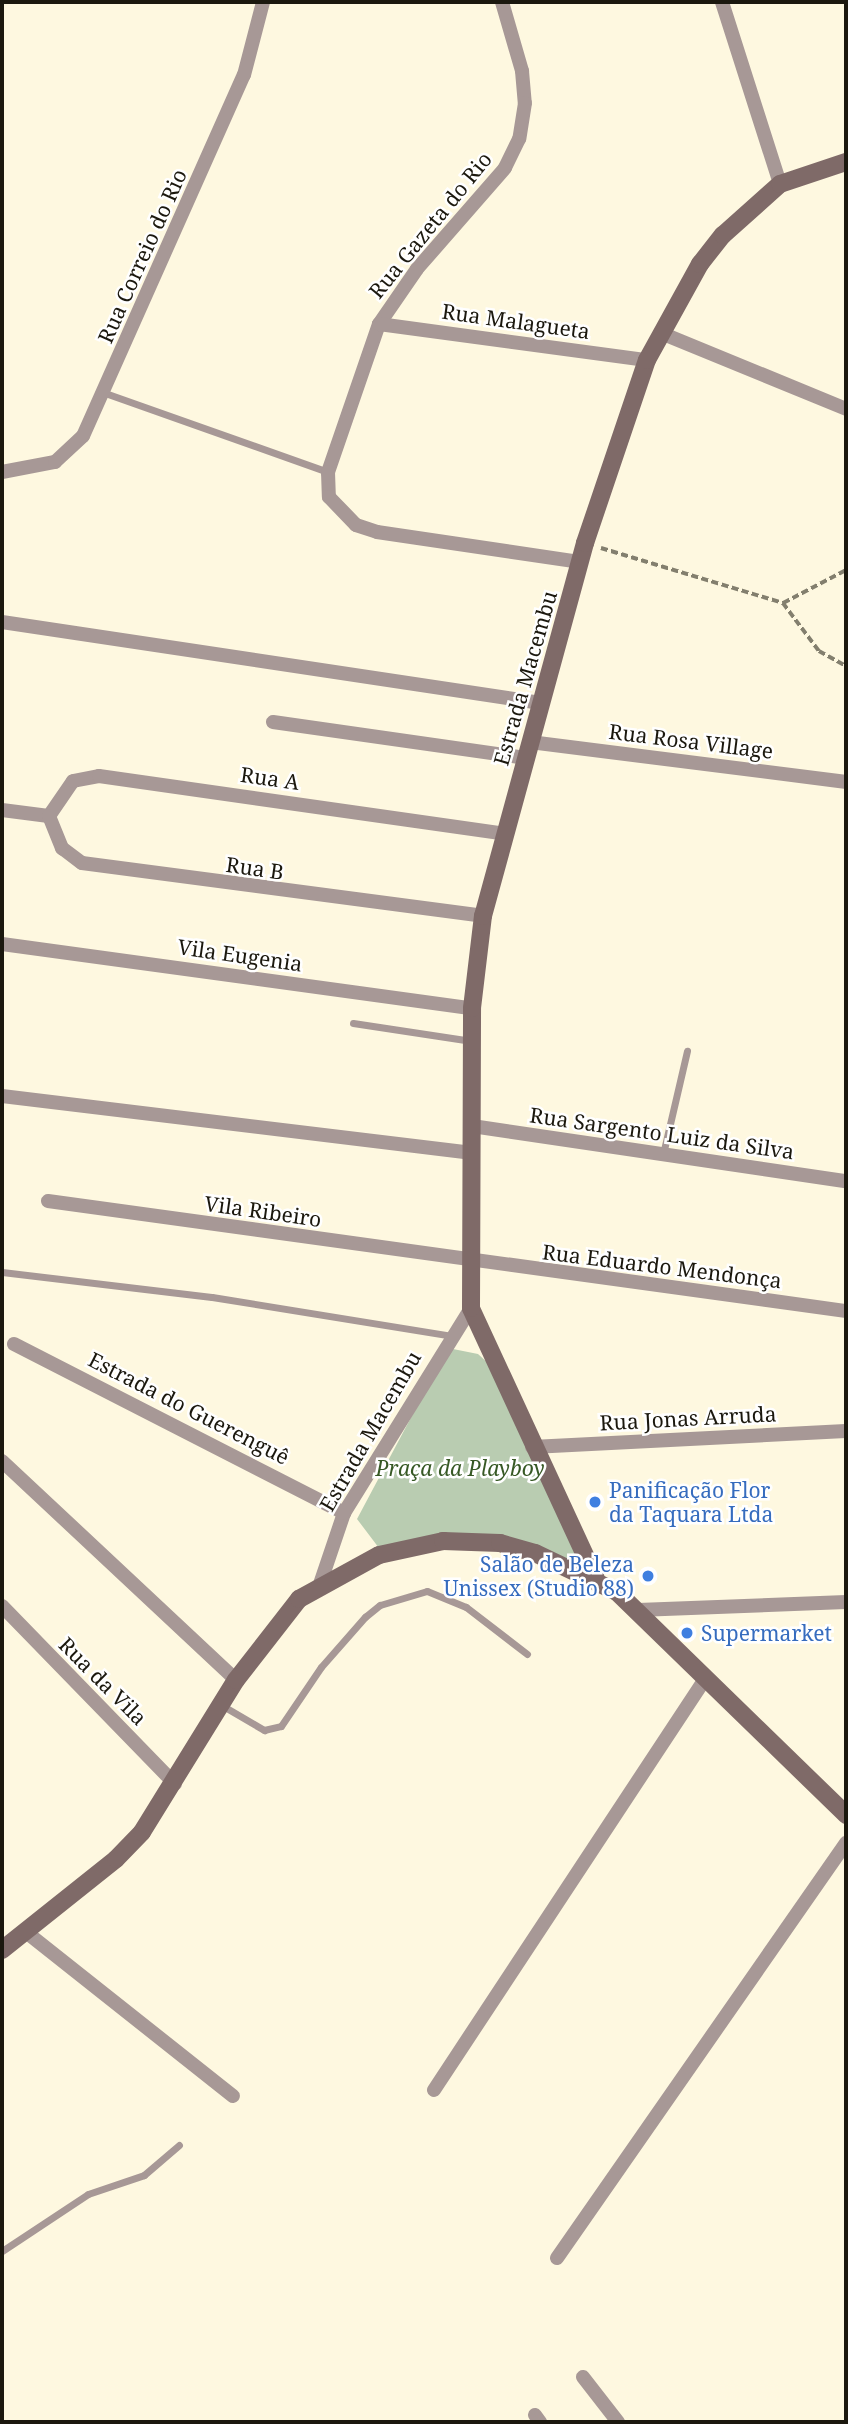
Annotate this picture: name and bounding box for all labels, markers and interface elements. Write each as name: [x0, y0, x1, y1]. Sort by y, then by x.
street label: Rua Gazeta do Rio: [363, 147, 497, 303]
street label: Rua Correio do Rio: [92, 165, 192, 347]
street label: Rua Malagueta: [440, 298, 592, 344]
street label: Estrada Macembu: [488, 588, 562, 768]
street label: Rua Rosa Village: [607, 718, 775, 764]
street label: Rua A: [239, 761, 301, 795]
street label: Rua B: [224, 851, 286, 885]
street label: Vila Eugenia: [176, 934, 304, 976]
street label: Rua Sargento Luiz da Silva: [528, 1102, 796, 1164]
street label: Vila Ribeiro: [203, 1190, 323, 1232]
street label: Rua Eduardo Mendonça: [541, 1239, 783, 1293]
street label: Estrada do Guerenguê: [84, 1346, 294, 1470]
street label: Estrada Macembu: [314, 1347, 426, 1515]
street label: Rua Jonas Arruda: [599, 1401, 777, 1435]
park label: Praça da Playboy: [376, 1455, 544, 1481]
place label: Panificação Flor da Taquara Ltda: [609, 1477, 773, 1527]
marker: Panificação Flor da Taquara Ltda: [587, 1494, 603, 1510]
place label: Salão de Beleza Unissex (Studio 88): [444, 1551, 634, 1601]
marker: Salão de Beleza Unissex (Studio 88): [640, 1568, 656, 1584]
place label: Supermarket: [701, 1620, 832, 1646]
marker: Supermarket: [679, 1625, 695, 1641]
street label: Rua da Vila: [54, 1632, 152, 1730]

